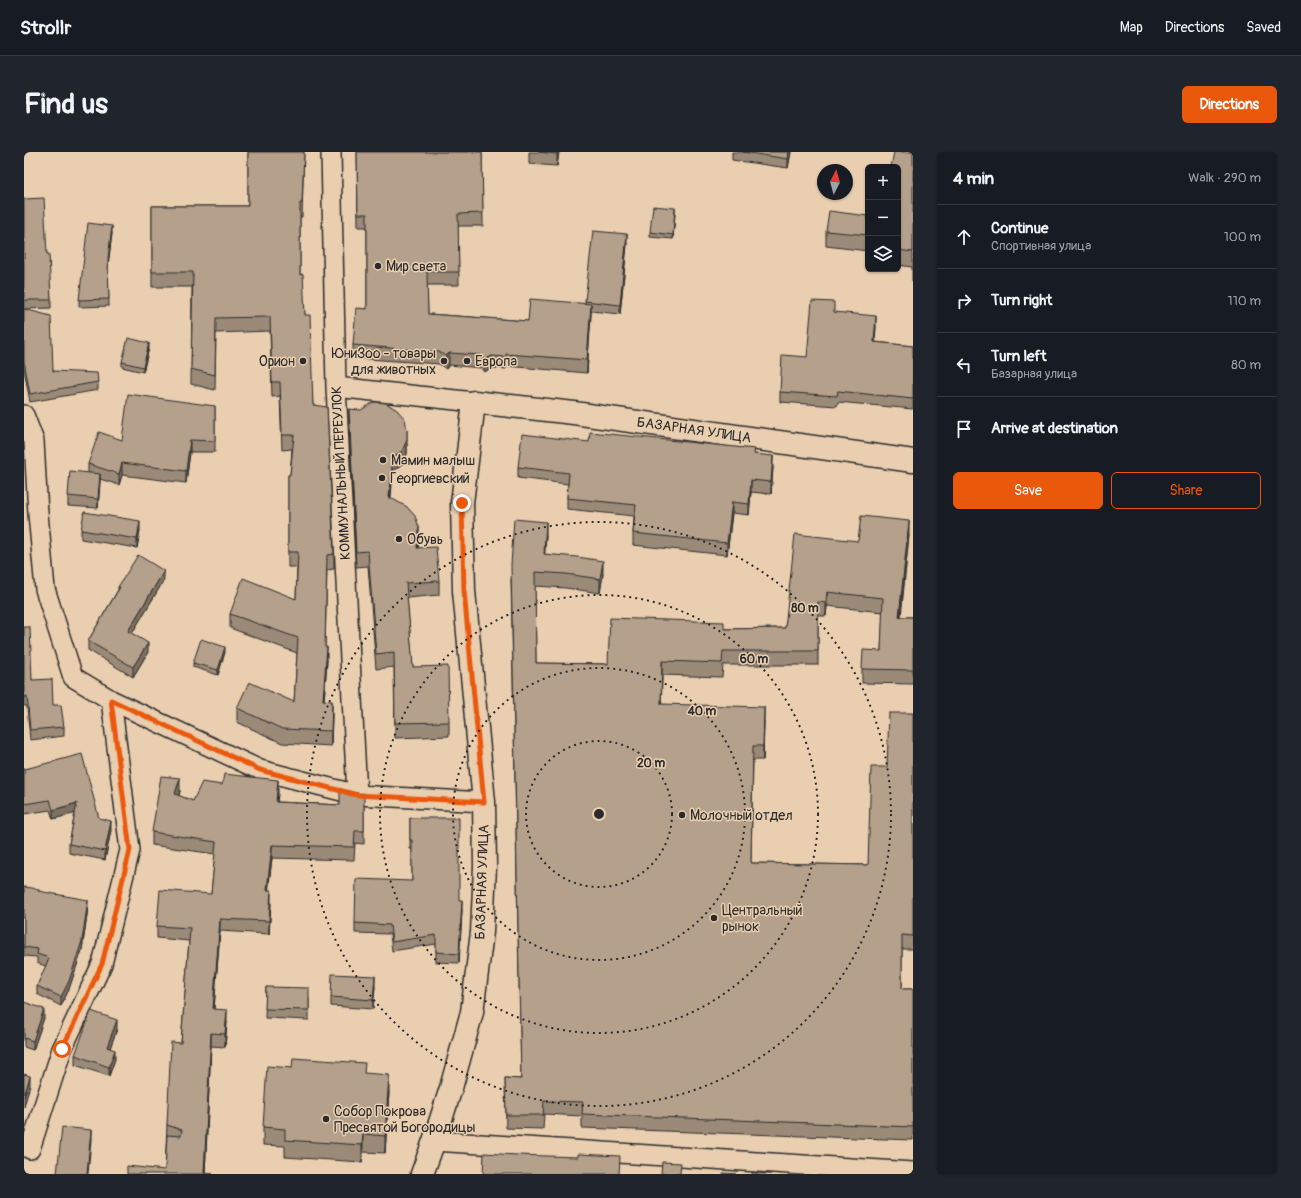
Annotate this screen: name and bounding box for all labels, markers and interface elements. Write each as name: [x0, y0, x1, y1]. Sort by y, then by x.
text: Strollr: [20, 16, 71, 40]
text: Map: [1120, 19, 1143, 36]
text: Directions: [1165, 19, 1224, 36]
text: Saved: [1246, 19, 1281, 36]
button: Directions: [1182, 86, 1277, 123]
text: Find us: [24, 87, 108, 122]
north arrow: [817, 164, 853, 200]
map controls: [865, 164, 901, 272]
button: +: [865, 164, 901, 200]
text: 4 min: [953, 168, 994, 189]
text: Walk · 290 m: [1188, 170, 1261, 186]
button: −: [865, 200, 901, 236]
text: Continue: [991, 219, 1049, 238]
icon: ahead: [953, 226, 975, 248]
text: 100 m: [1224, 229, 1261, 245]
button: layers: [865, 236, 901, 272]
text: Спортивная улица: [991, 238, 1091, 254]
place label: Мир света: [386, 258, 446, 275]
marker: Мир света: [373, 261, 383, 271]
icon: right: [953, 290, 975, 312]
text: Turn right: [991, 291, 1052, 310]
text: 110 m: [1228, 293, 1261, 309]
place label: ЮниЗоо - товары для животных: [332, 345, 436, 378]
text: Turn left: [991, 347, 1047, 366]
place label: Орион: [259, 353, 295, 370]
place label: Европа: [475, 353, 517, 370]
icon: left: [953, 354, 975, 376]
marker: Орион: [298, 356, 308, 366]
marker: ЮниЗоо - товары для животных: [439, 356, 449, 366]
marker: Европа: [462, 356, 472, 366]
text: 80 m: [1231, 357, 1261, 373]
text: Базарная улица: [991, 366, 1077, 382]
street label: КОММУНАЛЬНЫЙ ПЕРЕУЛОК: [328, 386, 354, 560]
street label: БАЗАРНАЯ УЛИЦА: [636, 414, 752, 446]
icon: arrive: [953, 418, 975, 440]
text: Arrive at destination: [991, 419, 1118, 438]
place label: Мамин малыш: [391, 452, 475, 469]
marker: Мамин малыш: [378, 455, 388, 465]
place label: Георгиевский: [390, 470, 470, 487]
button: Save: [953, 472, 1103, 509]
button: Share: [1111, 472, 1261, 509]
marker: Георгиевский: [377, 473, 387, 483]
route end: [453, 494, 471, 512]
place label: Обувь: [407, 531, 443, 548]
marker: Обувь: [394, 534, 404, 544]
text: 80 m: [791, 601, 819, 616]
text: 60 m: [740, 652, 769, 667]
text: 40 m: [687, 704, 717, 719]
text: 20 m: [637, 756, 665, 771]
centre of rings: [592, 807, 606, 821]
place label: Молочный отдел: [690, 807, 793, 824]
marker: Молочный отдел: [677, 810, 687, 820]
street label: БАЗАРНАЯ УЛИЦА: [471, 824, 493, 940]
place label: Центральный рынок: [722, 902, 802, 935]
marker: Центральный рынок: [709, 913, 719, 923]
route start: [53, 1040, 71, 1058]
place label: Собор Покрова Пресвятой Богородицы: [334, 1103, 476, 1136]
marker: Собор Покрова Пресвятой Богородицы: [321, 1114, 331, 1124]

